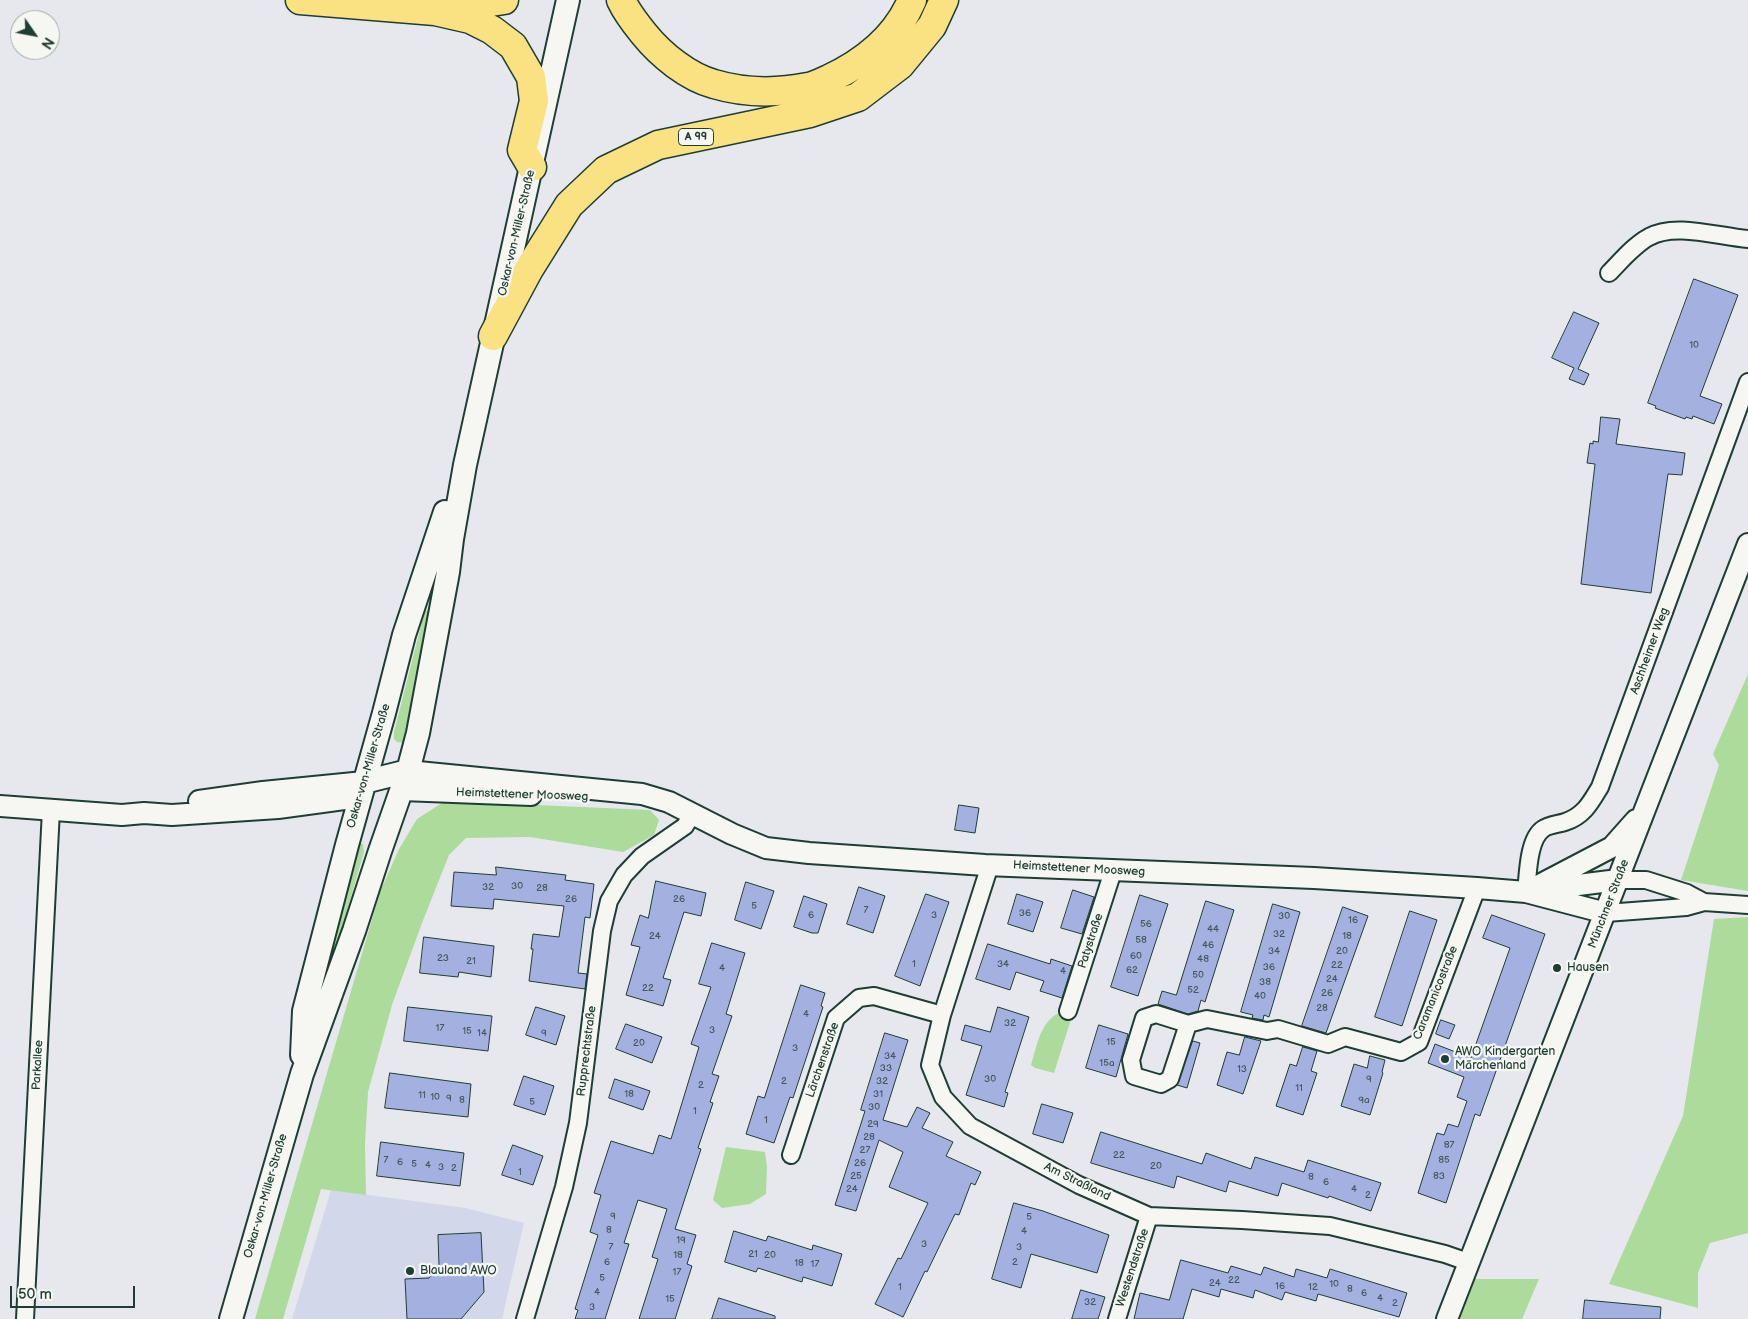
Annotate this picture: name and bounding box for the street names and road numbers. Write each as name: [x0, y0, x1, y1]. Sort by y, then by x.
road number: A 99: [678, 128, 714, 146]
street label: Oskar-von-Miller-Straße: [495, 168, 539, 298]
street label: Aschheimer Weg: [1628, 606, 1672, 696]
street label: Oskar-von-Miller-Straße: [344, 702, 394, 830]
street label: Heimstettener Moosweg: [456, 785, 588, 805]
street label: Heimstettener Moosweg: [1012, 858, 1146, 880]
street label: Münchner Straße: [1585, 858, 1633, 950]
street label: Patystraße: [1075, 912, 1107, 970]
street label: Caramanicostraße: [1411, 944, 1461, 1042]
street label: Rupprechtstraße: [574, 1005, 600, 1097]
street label: Lärchenstraße: [803, 1020, 843, 1100]
street label: Parkallee: [29, 1040, 47, 1090]
street label: Oskar-von-Miller-Straße: [241, 1132, 291, 1260]
street label: Am Straßland: [1041, 1160, 1113, 1204]
street label: Westendstraße: [1114, 1227, 1152, 1309]

